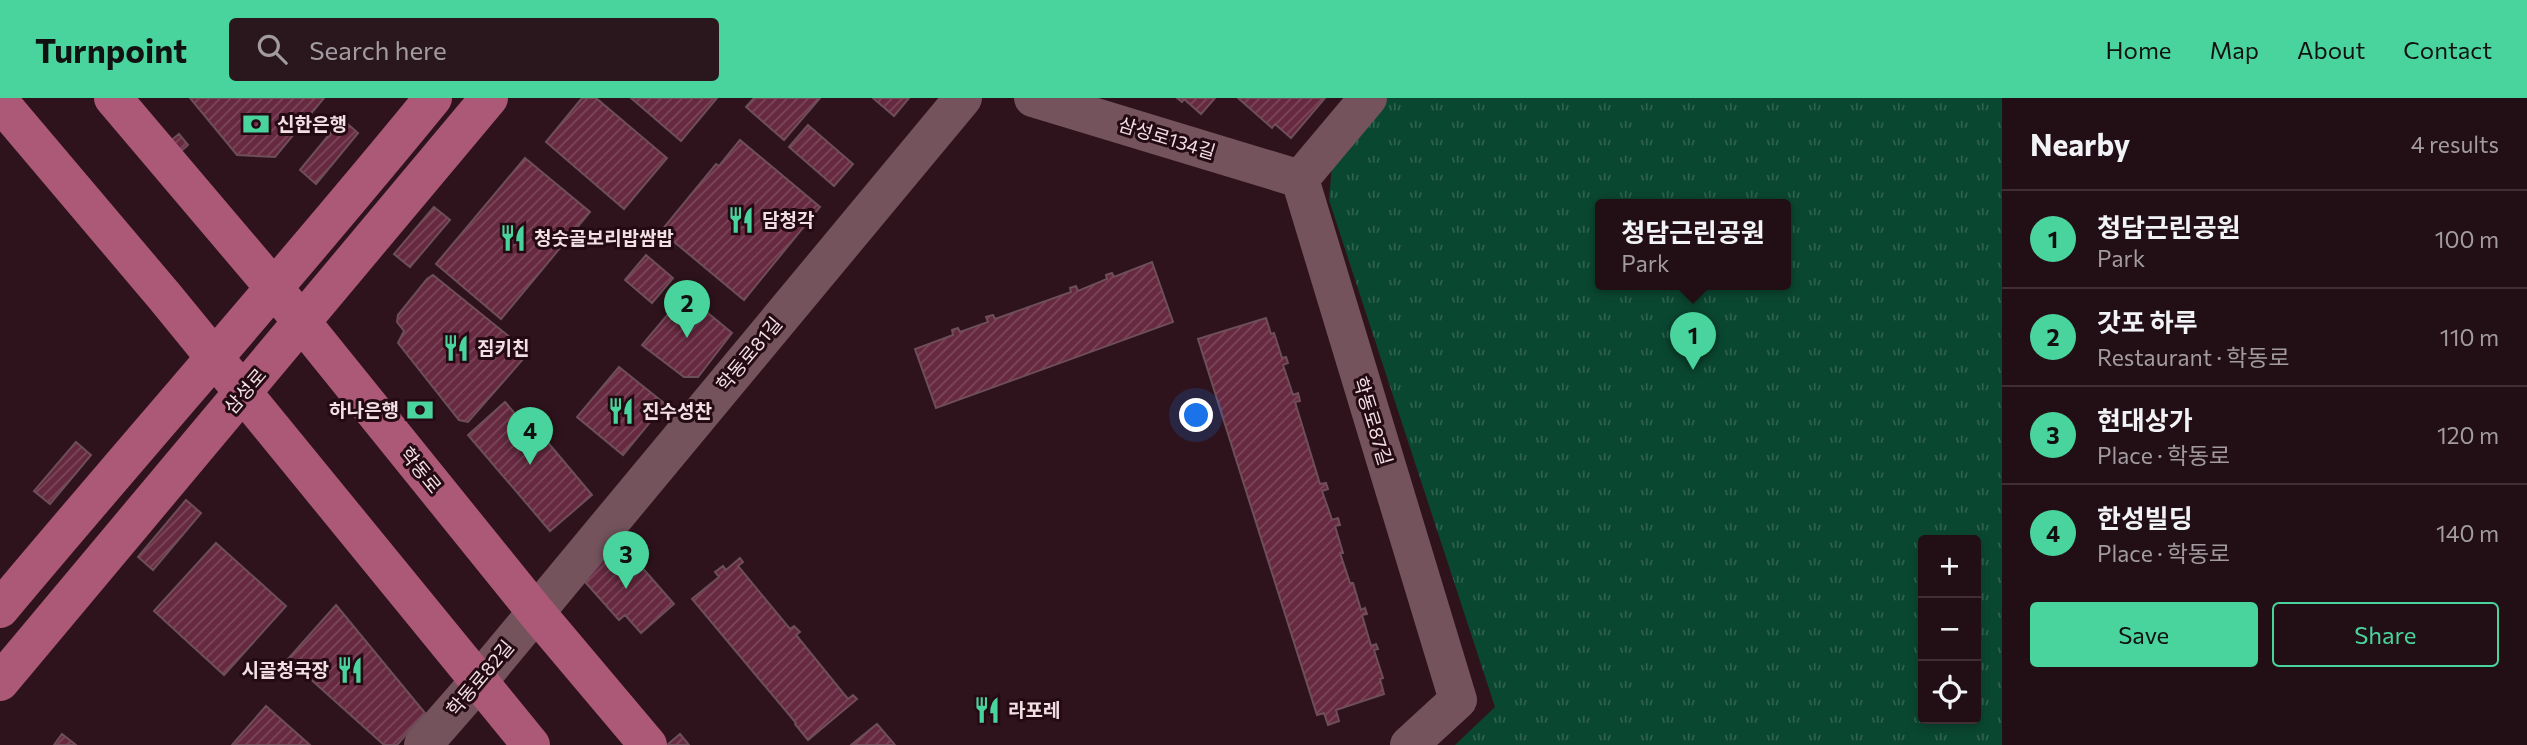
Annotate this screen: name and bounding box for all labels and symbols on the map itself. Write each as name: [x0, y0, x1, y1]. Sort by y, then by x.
bank icon: 신한은행: [241, 109, 271, 139]
place label: 신한은행: [277, 112, 347, 135]
street label: 삼성로134길: [1116, 112, 1218, 163]
restaurant icon: 담청각: [726, 205, 756, 235]
place label: 담청각: [762, 208, 814, 231]
restaurant icon: 청숫골보리밥쌈밥: [498, 223, 528, 253]
place label: 청숫골보리밥쌈밥: [534, 226, 674, 249]
pin: 2: [664, 280, 710, 338]
street label: 학동로81길: [711, 312, 786, 395]
pin: 1: [1670, 312, 1716, 370]
restaurant icon: 짐키친: [441, 333, 471, 363]
place label: 짐키친: [477, 336, 529, 359]
street label: 삼성로: [219, 363, 271, 418]
street label: 학동로87길: [1349, 374, 1398, 468]
bank icon: 하나은행: [405, 395, 435, 425]
restaurant icon: 진수성찬: [606, 396, 636, 426]
place label: 하나은행: [329, 398, 399, 421]
your location: [1179, 398, 1213, 432]
place label: 진수성찬: [642, 399, 712, 422]
pin: 4: [507, 407, 553, 465]
street label: 학동로: [396, 442, 447, 497]
pin: 3: [603, 531, 649, 589]
street label: 학동로82길: [441, 635, 518, 720]
restaurant icon: 시골청국장: [335, 655, 365, 685]
place label: 시골청국장: [242, 658, 329, 681]
restaurant icon: 라포레: [972, 695, 1002, 725]
place label: 라포레: [1008, 698, 1060, 721]

